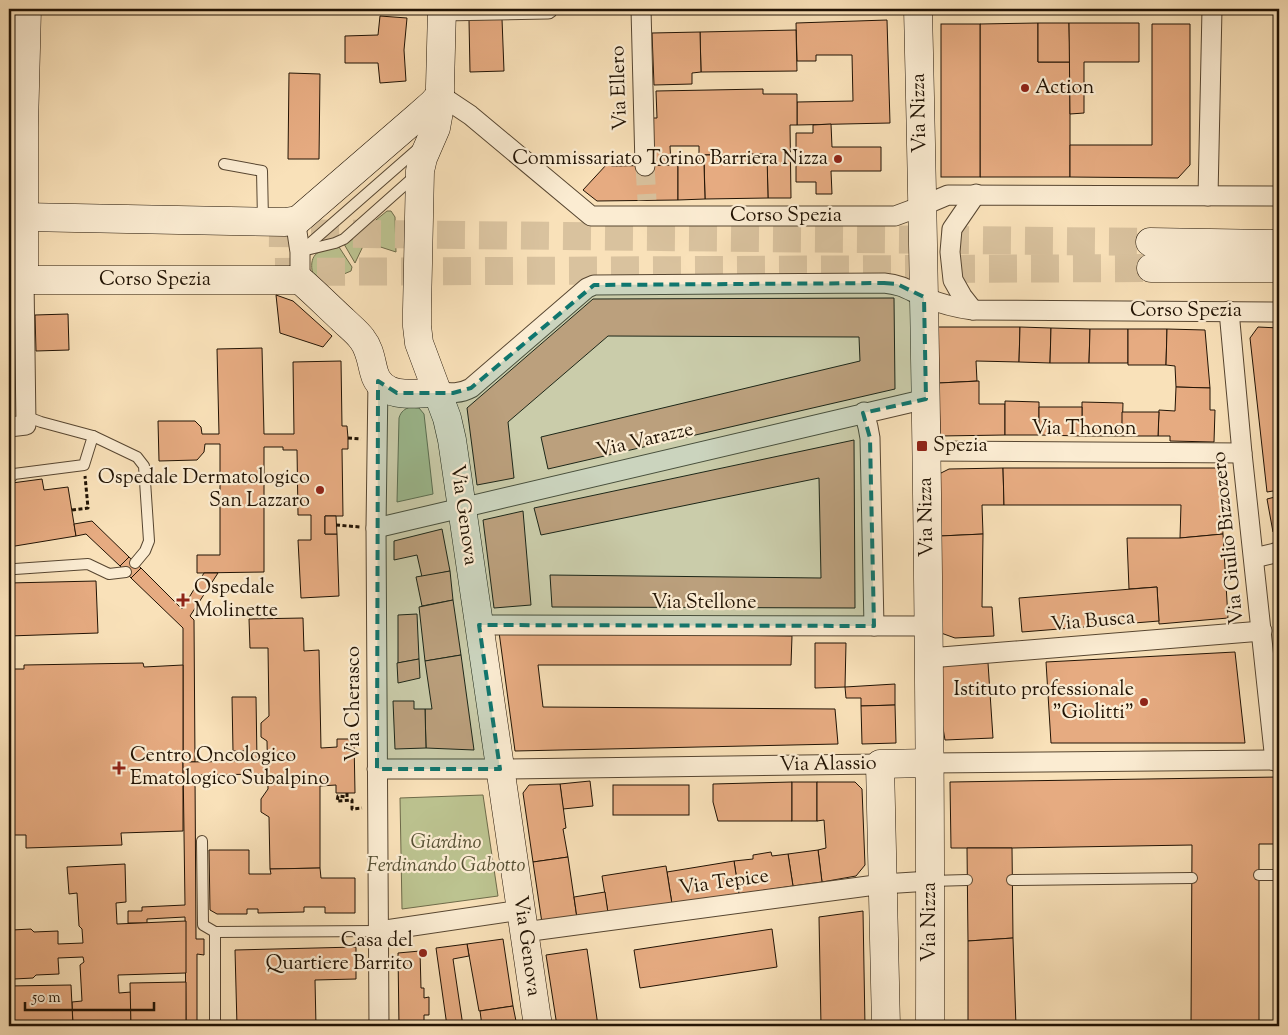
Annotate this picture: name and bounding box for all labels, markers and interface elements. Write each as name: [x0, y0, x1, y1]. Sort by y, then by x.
street label: Via Ellero: [604, 45, 636, 131]
street label: Via Nizza: [905, 73, 935, 153]
place label: Action: [1035, 74, 1095, 103]
marker: Action: [1019, 82, 1031, 94]
place label: Commissariato Torino Barriera Nizza: [512, 145, 828, 174]
marker: Commissariato Torino Barriera Nizza: [832, 153, 844, 165]
street label: Corso Spezia: [730, 202, 842, 231]
street label: Corso Spezia: [99, 266, 211, 295]
street label: Corso Spezia: [1130, 297, 1242, 326]
street label: Via Thonon: [1031, 415, 1137, 444]
street label: Via Varazze: [593, 416, 697, 466]
place label: Spezia: [933, 432, 988, 461]
marker: Spezia: [915, 439, 929, 453]
street label: Via Giulio Bizzozero: [1206, 450, 1252, 626]
street label: Via Genova: [442, 463, 484, 567]
place label: Ospedale Dermatologico San Lazzaro: [98, 464, 310, 516]
street label: Via Nizza: [912, 477, 942, 557]
marker: Ospedale Dermatologico San Lazzaro: [314, 484, 326, 496]
place label: Ospedale Molinette: [194, 574, 278, 626]
street label: Via Stellone: [652, 589, 756, 618]
marker: Ospedale Molinette: [176, 593, 190, 607]
street label: Via Busca: [1050, 604, 1136, 640]
street label: Via Cherasco: [340, 646, 369, 762]
place label: Istituto professionale "Giolitti": [953, 676, 1134, 728]
marker: Istituto professionale "Giolitti": [1138, 696, 1150, 708]
place label: Centro Oncologico Ematologico Subalpino: [130, 742, 329, 794]
street label: Via Alassio: [779, 750, 877, 780]
marker: Centro Oncologico Ematologico Subalpino: [112, 761, 126, 775]
park label: Giardino Ferdinando Gabotto: [367, 829, 526, 881]
street label: Via Tepice: [677, 862, 771, 904]
street label: Via Nizza: [916, 882, 945, 962]
street label: Via Genova: [505, 894, 547, 998]
place label: Casa del Quartiere Barrito: [266, 927, 413, 979]
marker: Casa del Quartiere Barrito: [417, 947, 429, 959]
scale bar: [25, 980, 154, 1012]
text: 50 m: [31, 988, 61, 1009]

